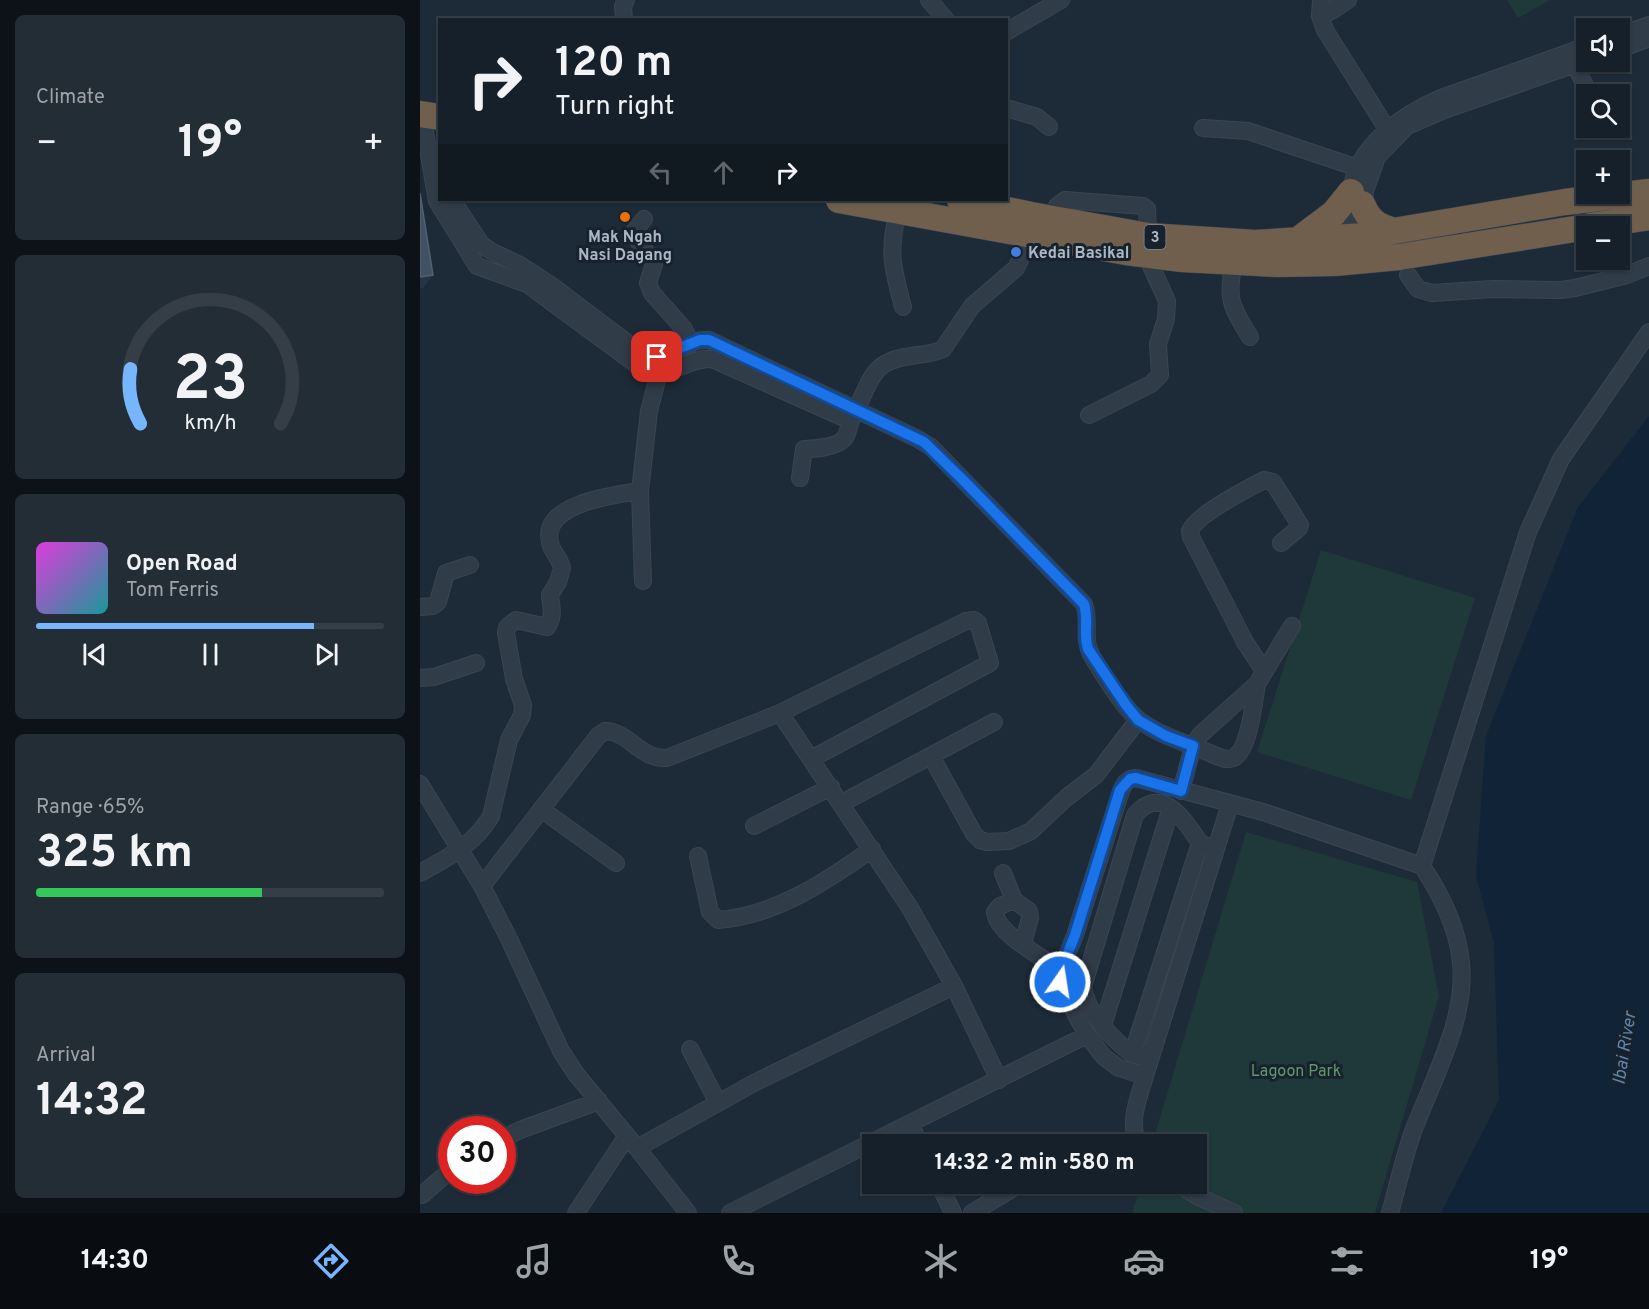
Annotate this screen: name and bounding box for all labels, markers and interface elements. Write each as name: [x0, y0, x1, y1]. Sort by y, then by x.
map controls: [1576, 18, 1630, 270]
button: sound: [1576, 18, 1630, 72]
text: 120 m: [555, 38, 672, 91]
icon: right: [456, 42, 534, 120]
button: search: [1576, 84, 1630, 138]
text: Climate: [36, 85, 105, 111]
text: Turn right: [555, 90, 674, 124]
text: 19°: [178, 116, 242, 173]
text: −: [36, 124, 57, 166]
text: +: [363, 124, 384, 166]
button: +: [1576, 150, 1630, 204]
icon: left: [644, 156, 677, 189]
icon: ahead: [707, 156, 740, 189]
icon: right: [770, 156, 803, 189]
marker: Mak Ngah Nasi Dagang: [618, 210, 632, 224]
button: −: [1576, 216, 1630, 270]
road number: 3: [1144, 225, 1166, 249]
place label: Mak Ngah Nasi Dagang: [578, 228, 672, 266]
place label: Kedai Basikal: [1028, 244, 1129, 264]
marker: Kedai Basikal: [1009, 245, 1023, 259]
pin: [631, 331, 682, 382]
icon: arrive: [640, 340, 673, 373]
text: 23: [172, 343, 248, 422]
text: km/h: [184, 410, 236, 437]
text: Open Road: [126, 551, 238, 578]
text: Tom Ferris: [126, 578, 219, 604]
icon: previous: [78, 638, 111, 671]
icon: pause: [194, 638, 227, 671]
icon: next: [310, 638, 343, 671]
text: Range · 65%: [36, 795, 145, 821]
text: 325 km: [36, 826, 193, 883]
position arrow: [1028, 950, 1092, 1014]
water label: Ibai River: [1608, 1008, 1643, 1086]
text: Arrival: [36, 1043, 96, 1069]
park label: Lagoon Park: [1251, 1062, 1341, 1082]
text: 14:32: [36, 1074, 148, 1131]
speed limit sign: 30: [438, 1116, 516, 1194]
text: 14:32 · 2 min · 580 m: [934, 1150, 1135, 1177]
icon: directions: [310, 1240, 352, 1282]
icon: music: [513, 1240, 555, 1282]
icon: phone: [717, 1240, 759, 1282]
icon: climate: [920, 1240, 962, 1282]
icon: car: [1123, 1240, 1165, 1282]
icon: filters: [1326, 1240, 1368, 1282]
text: 14:30: [81, 1244, 149, 1278]
text: 19°: [1530, 1244, 1568, 1278]

